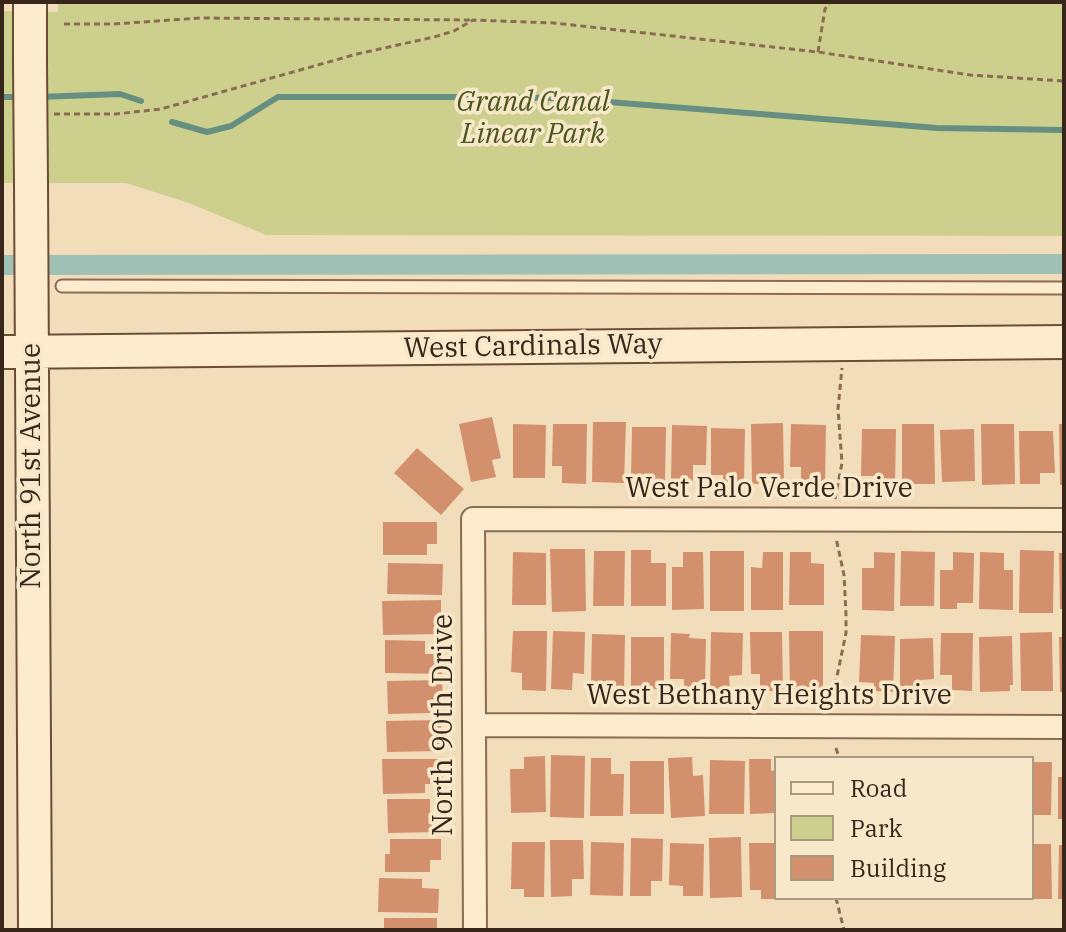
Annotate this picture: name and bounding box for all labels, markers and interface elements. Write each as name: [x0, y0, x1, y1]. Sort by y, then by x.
park label: Grand Canal Linear Park: [456, 86, 610, 152]
street label: West Cardinals Way: [403, 328, 663, 366]
street label: North 91st Avenue: [15, 343, 49, 589]
street label: West Palo Verde Drive: [625, 472, 913, 506]
street label: North 90th Drive: [427, 614, 461, 836]
street label: West Bethany Heights Drive: [586, 679, 952, 713]
legend: [774, 756, 1034, 900]
text: Road: [850, 772, 907, 804]
text: Park: [850, 812, 902, 844]
text: Building: [850, 852, 946, 884]

